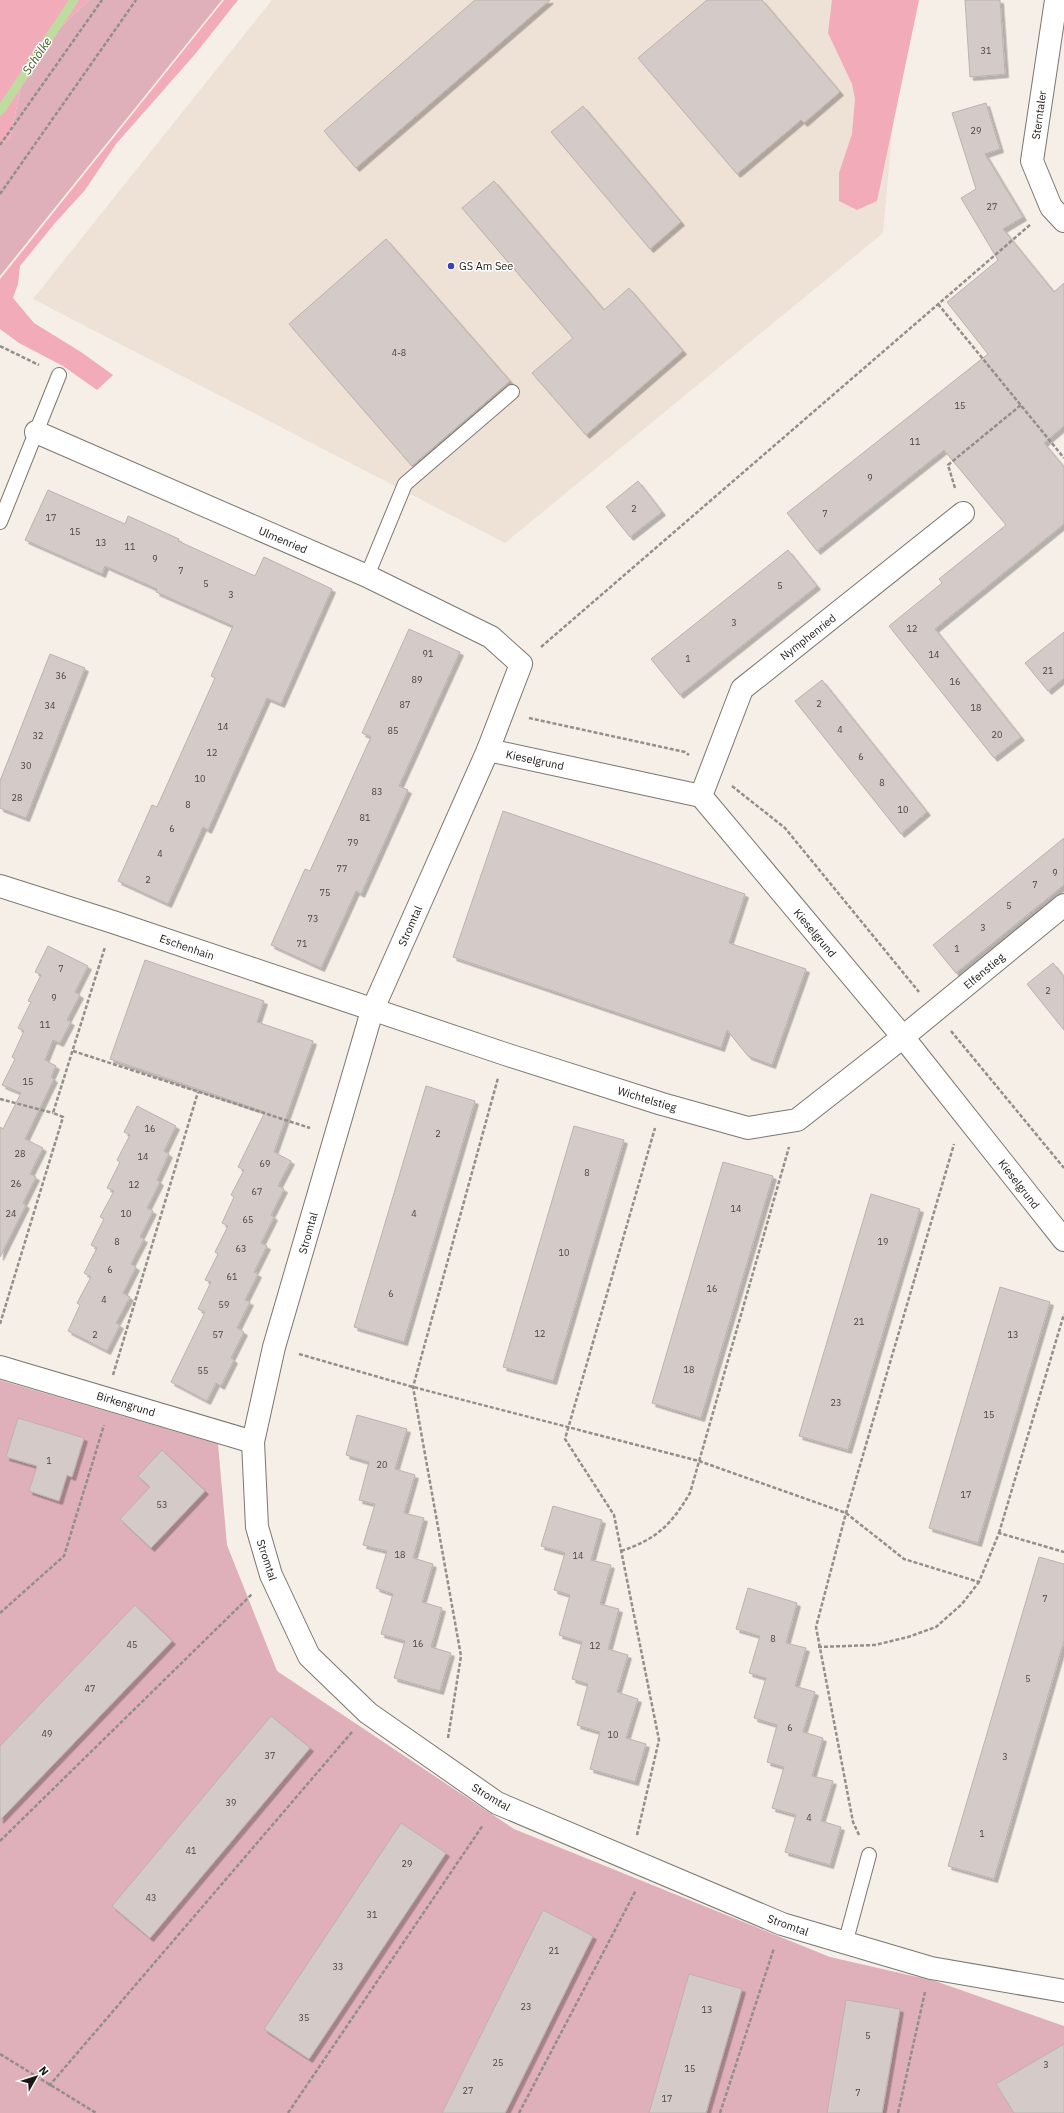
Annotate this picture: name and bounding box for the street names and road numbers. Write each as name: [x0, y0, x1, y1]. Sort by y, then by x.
street label: Sterntaler: [1029, 90, 1049, 140]
street label: Ulmenried: [257, 523, 309, 557]
street label: Nymphenried: [777, 611, 839, 663]
street label: Kieselgrund: [505, 747, 565, 773]
street label: Stromtal: [395, 904, 425, 948]
street label: Kieselgrund: [791, 906, 839, 960]
street label: Eschenhain: [158, 931, 216, 963]
street label: Elfenstieg: [961, 950, 1007, 992]
street label: Wichtelstieg: [616, 1083, 678, 1115]
street label: Kieselgrund: [995, 1156, 1043, 1212]
street label: Stromtal: [295, 1211, 321, 1255]
street label: Birkengrund: [95, 1388, 157, 1420]
street label: Stromtal: [254, 1538, 280, 1582]
street label: Stromtal: [469, 1780, 513, 1814]
street label: Stromtal: [766, 1911, 810, 1939]

